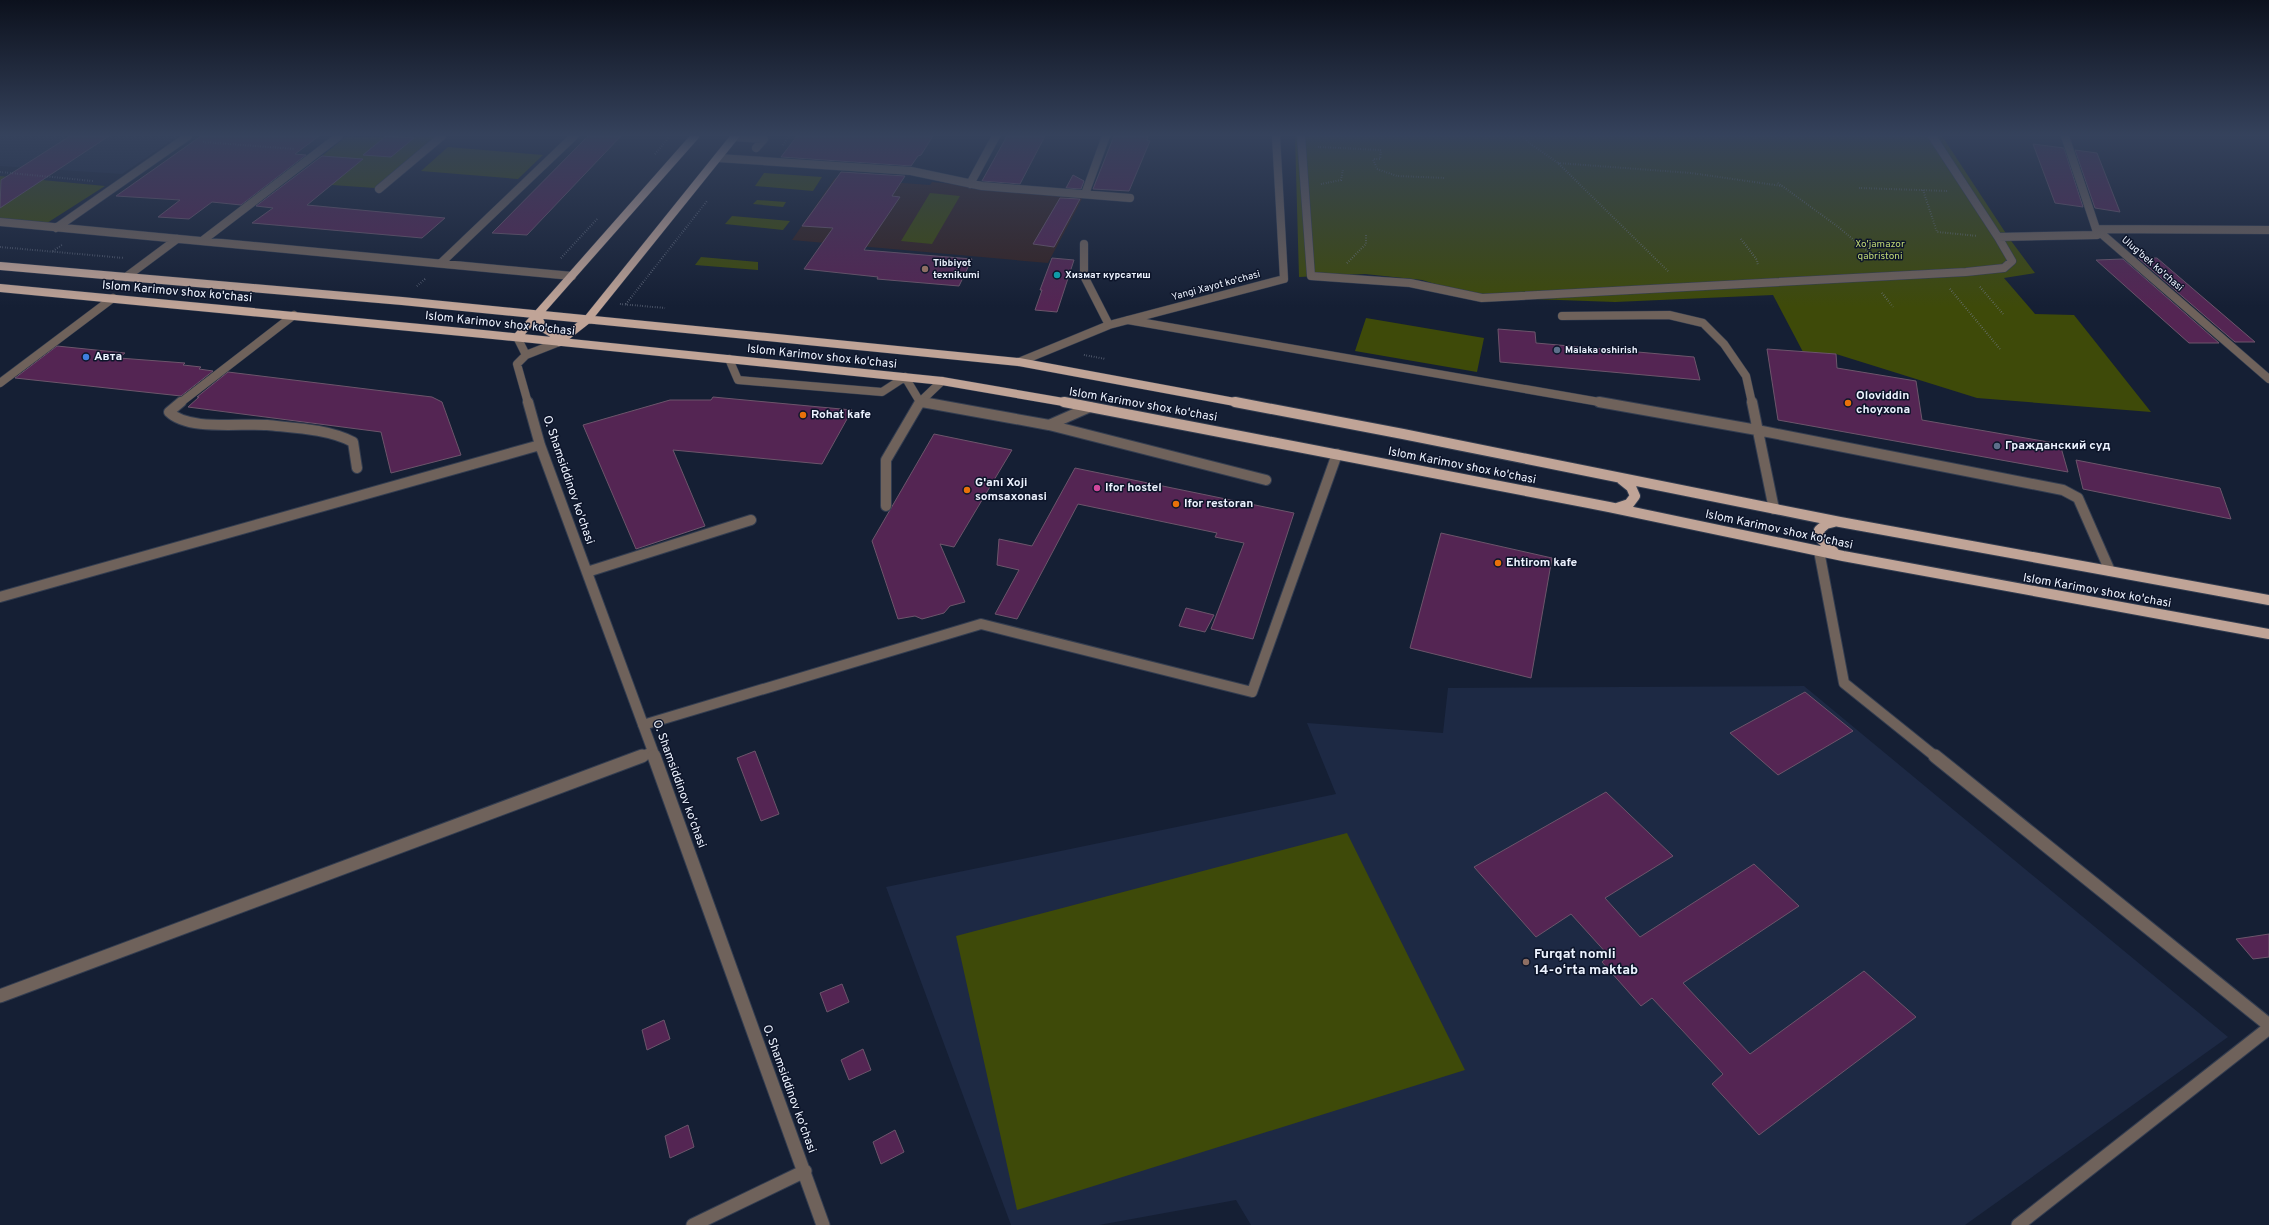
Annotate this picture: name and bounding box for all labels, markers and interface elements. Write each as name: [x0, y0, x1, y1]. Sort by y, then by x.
street label: Ulug'bek ko'chasi: [2118, 234, 2186, 294]
park label: Xo'jamazor qabristoni: [1855, 238, 1905, 263]
place label: Tibbiyot texnikumi: [933, 257, 980, 282]
marker: Tibbiyot texnikumi: [920, 264, 930, 274]
street label: Yangi Xayot ko'chasi: [1170, 268, 1262, 304]
place label: Хизмат курсатиш: [1065, 269, 1151, 282]
marker: Хизмат курсатиш: [1052, 270, 1062, 280]
street label: Islom Karimov shox ko'chasi: [101, 277, 253, 307]
street label: Islom Karimov shox ko'chasi: [424, 308, 576, 340]
street label: Islom Karimov shox ko'chasi: [746, 341, 898, 373]
place label: Malaka oshirish: [1565, 344, 1638, 357]
marker: Malaka oshirish: [1552, 345, 1562, 355]
place label: Авта: [94, 349, 122, 365]
marker: Авта: [81, 352, 91, 362]
street label: Islom Karimov shox ko'chasi: [1068, 384, 1218, 426]
place label: Oloviddin choyxona: [1856, 388, 1910, 418]
marker: Oloviddin choyxona: [1843, 398, 1853, 408]
place label: Rohat kafe: [811, 407, 871, 423]
marker: Rohat kafe: [798, 410, 808, 420]
street label: O. Shamsiddinov ko'chasi: [538, 413, 598, 547]
place label: Гражданский суд: [2005, 438, 2110, 454]
marker: Гражданский суд: [1992, 441, 2002, 451]
street label: Islom Karimov shox ko'chasi: [1387, 444, 1537, 488]
place label: G'ani Xoji somsaxonasi: [975, 475, 1047, 505]
place label: Ifor hostel: [1105, 480, 1162, 496]
marker: Ifor hostel: [1092, 483, 1102, 493]
marker: G'ani Xoji somsaxonasi: [962, 485, 972, 495]
place label: Ifor restoran: [1184, 496, 1253, 512]
marker: Ifor restoran: [1171, 499, 1181, 509]
street label: Islom Karimov shox ko'chasi: [1704, 507, 1854, 553]
place label: Ehtirom kafe: [1506, 555, 1577, 571]
marker: Ehtirom kafe: [1493, 558, 1503, 568]
street label: Islom Karimov shox ko'chasi: [2022, 570, 2172, 612]
street label: O. Shamsiddinov ko'chasi: [648, 718, 710, 850]
place label: Furqat nomli 14-oʻrta maktab: [1534, 946, 1638, 979]
marker: Furqat nomli 14-oʻrta maktab: [1521, 957, 1531, 967]
street label: O. Shamsiddinov ko'chasi: [758, 1023, 820, 1155]

